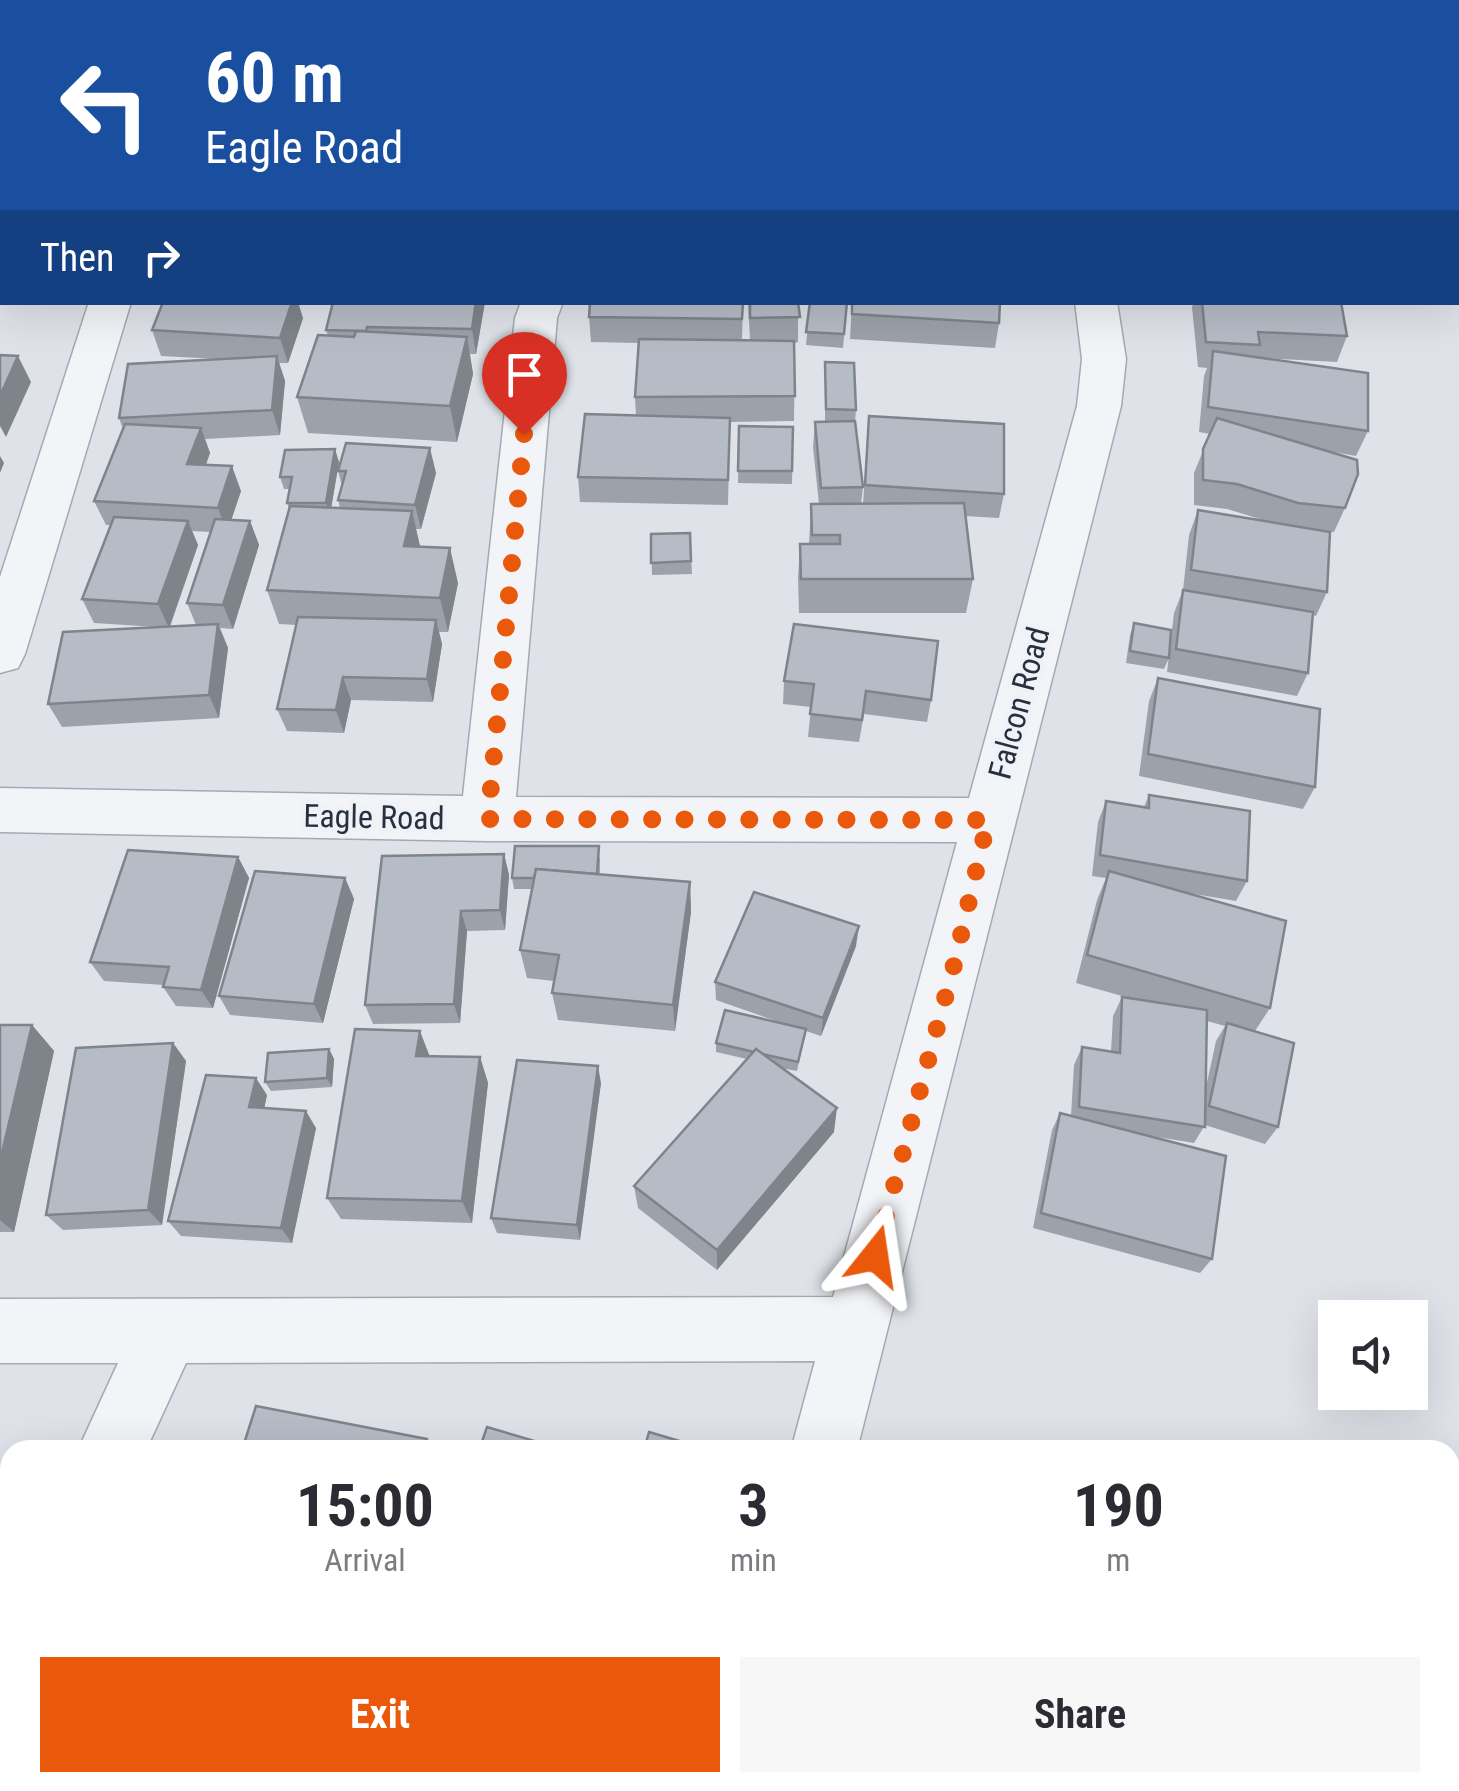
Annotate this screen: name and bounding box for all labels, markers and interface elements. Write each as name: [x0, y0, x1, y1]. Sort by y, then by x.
text: 60 m: [205, 37, 344, 119]
icon: left: [40, 40, 170, 170]
text: Eagle Road: [205, 121, 403, 174]
icon: right: [134, 230, 189, 285]
text: Then: [40, 236, 114, 280]
pin: [482, 332, 567, 435]
icon: arrive: [497, 347, 552, 402]
street label: Falcon Road: [981, 623, 1057, 783]
street label: Eagle Road: [303, 797, 445, 837]
position arrow: [823, 1204, 927, 1308]
map controls: [1318, 1300, 1428, 1410]
button: sound: [1318, 1300, 1428, 1410]
text: 15:00: [296, 1470, 434, 1541]
text: 3: [738, 1470, 769, 1541]
text: 190: [1073, 1470, 1164, 1541]
text: Arrival: [324, 1541, 406, 1579]
text: min: [730, 1541, 777, 1579]
text: m: [1106, 1541, 1130, 1579]
button: Exit: [40, 1657, 720, 1772]
button: Share: [740, 1657, 1420, 1772]

